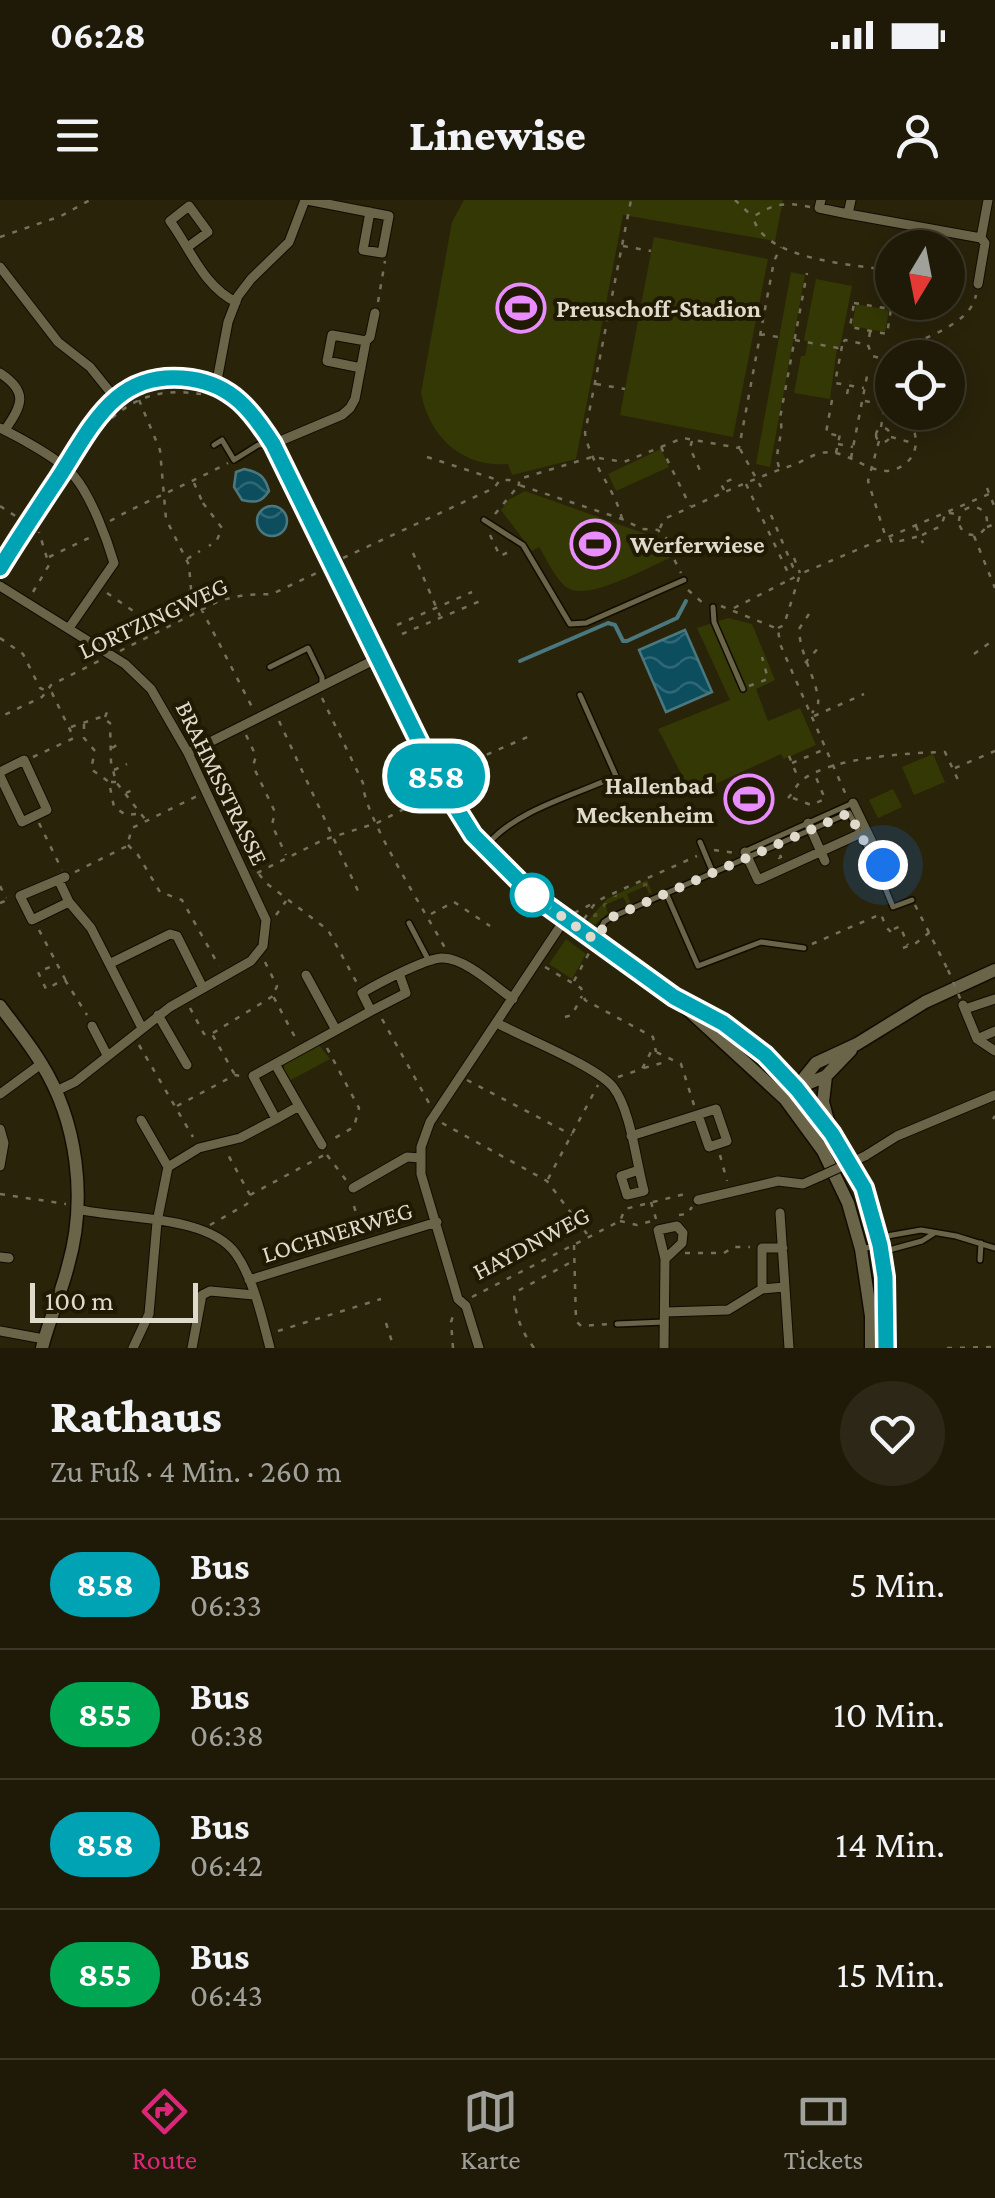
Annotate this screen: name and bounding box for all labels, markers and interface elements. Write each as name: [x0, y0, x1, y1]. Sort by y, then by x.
text: 06:28: [50, 14, 146, 56]
icon: menu: [50, 108, 105, 163]
icon: person: [890, 108, 945, 163]
text: Linewise: [409, 110, 586, 160]
north arrow: [875, 230, 965, 320]
map controls: [875, 230, 965, 430]
sports icon: Preuschoff-Stadion: [495, 282, 547, 334]
place label: Preuschoff-Stadion: [556, 295, 762, 322]
button: locate: [875, 340, 965, 430]
sports icon: Werferwiese: [569, 518, 621, 570]
place label: Werferwiese: [629, 531, 765, 558]
street label: LORTZINGWEG: [74, 572, 232, 664]
street label: BRAHMSSTRASSE: [171, 697, 273, 869]
line badge: 858: [378, 744, 494, 808]
text: 858: [407, 757, 465, 796]
place label: Hallenbad Meckenheim: [576, 772, 714, 828]
sports icon: Hallenbad Meckenheim: [723, 773, 775, 825]
your location: [858, 840, 908, 890]
unlabelled marker: [511, 874, 553, 916]
street label: LOCHNERWEG: [259, 1196, 415, 1268]
street label: HAYDNWEG: [468, 1201, 594, 1285]
scale bar: [30, 1278, 198, 1322]
text: 100 m: [45, 1285, 114, 1316]
button: heart: [840, 1381, 945, 1486]
text: Rathaus: [50, 1389, 222, 1442]
text: Zu Fuß · 4 Min. · 260 m: [50, 1453, 342, 1489]
text: Bus: [190, 1545, 249, 1587]
text: 5 Min.: [849, 1563, 945, 1605]
text: 858: [76, 1565, 134, 1604]
text: 06:33: [190, 1587, 262, 1623]
text: Bus: [190, 1675, 249, 1717]
text: 10 Min.: [833, 1693, 945, 1735]
text: 855: [78, 1695, 132, 1734]
text: 06:38: [190, 1717, 264, 1753]
text: Bus: [190, 1805, 249, 1847]
text: 14 Min.: [835, 1823, 945, 1865]
text: 858: [76, 1825, 134, 1864]
text: 06:42: [190, 1847, 263, 1883]
text: Bus: [190, 1935, 249, 1977]
text: 15 Min.: [837, 1953, 945, 1995]
text: 855: [78, 1955, 132, 1994]
text: 06:43: [190, 1977, 263, 2013]
tab: Route: [132, 2084, 197, 2175]
tab: Karte: [460, 2084, 520, 2175]
tab: Tickets: [784, 2084, 863, 2175]

